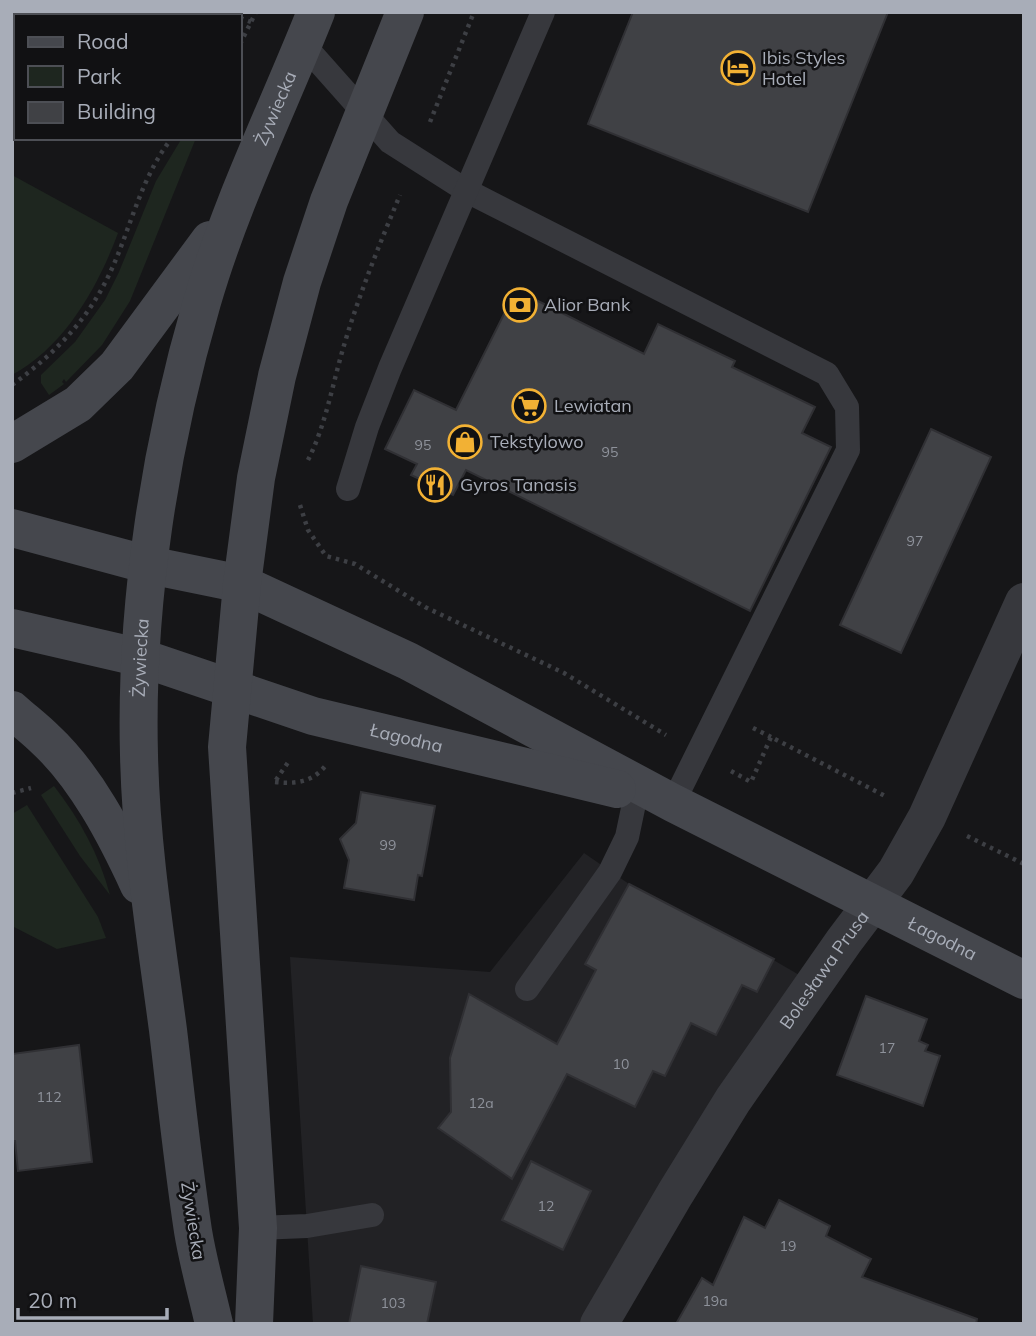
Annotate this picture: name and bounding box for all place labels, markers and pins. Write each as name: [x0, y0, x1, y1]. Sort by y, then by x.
place label: Ibis Styles Hotel: [762, 46, 846, 90]
hotel icon: Ibis Styles Hotel: [719, 49, 757, 87]
bank icon: Alior Bank: [501, 286, 539, 324]
place label: Alior Bank: [544, 293, 631, 316]
supermarket icon: Lewiatan: [510, 387, 548, 425]
place label: Lewiatan: [554, 394, 632, 417]
shop icon: Tekstylowo: [446, 423, 484, 461]
place label: Tekstylowo: [490, 430, 583, 453]
restaurant icon: Gyros Tanasis: [416, 466, 454, 504]
place label: Gyros Tanasis: [460, 473, 577, 496]

